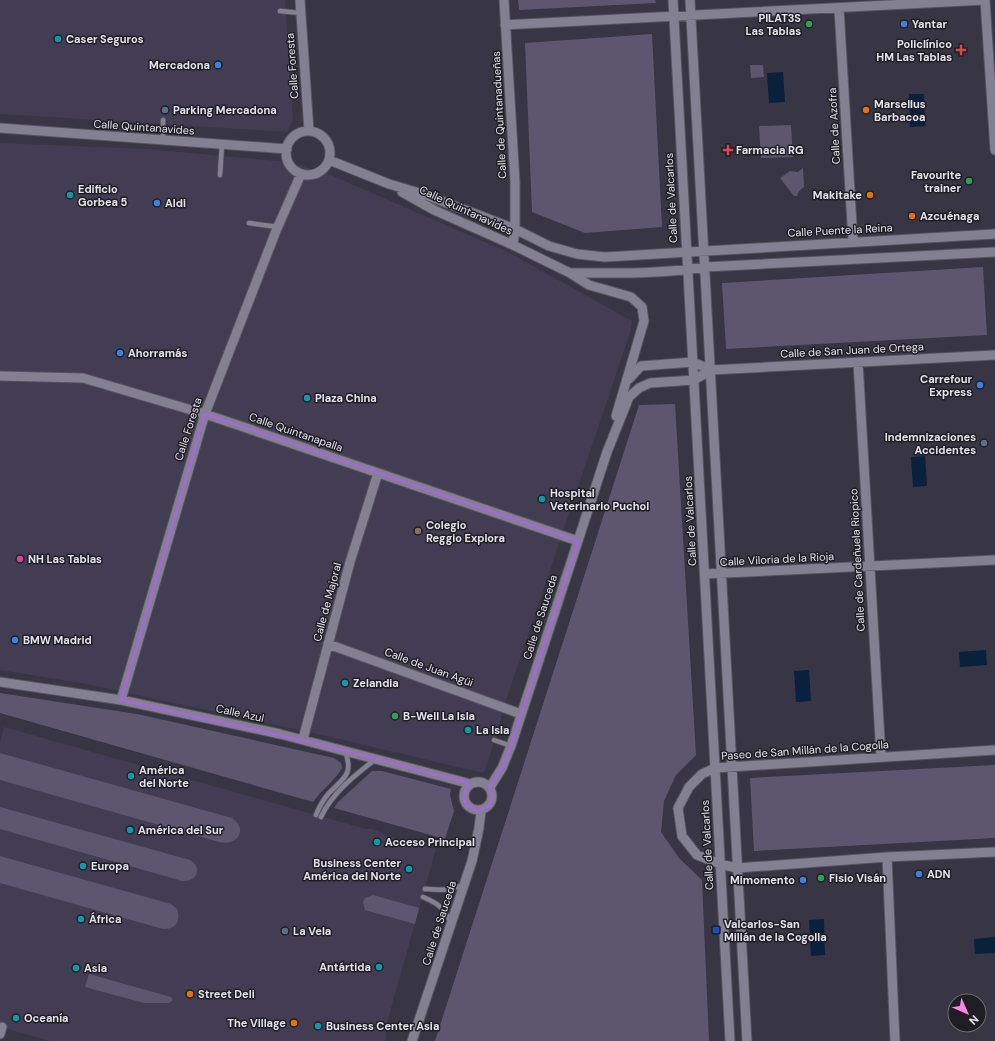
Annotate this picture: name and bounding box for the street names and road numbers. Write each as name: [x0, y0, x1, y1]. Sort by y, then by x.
street label: Calle Foresta: [283, 33, 301, 99]
street label: Calle de Quintanadueñas: [489, 51, 509, 179]
street label: Calle de Azofra: [825, 87, 843, 165]
street label: Calle Quintanavides: [93, 116, 195, 138]
street label: Calle de Valcarlos: [662, 153, 680, 243]
street label: Calle Quintanavides: [417, 182, 515, 238]
street label: Calle Puente la Reina: [787, 220, 893, 240]
street label: Calle de San Juan de Ortega: [780, 339, 924, 361]
street label: Calle Foresta: [171, 396, 205, 462]
street label: Calle Quintanapalla: [247, 409, 345, 455]
street label: Calle de Valcarlos: [681, 476, 699, 566]
street label: Calle de Cardeñuela Riopico: [846, 488, 868, 632]
street label: Calle Viloria de la Rioja: [720, 549, 834, 569]
street label: Calle de Majoral: [310, 561, 344, 643]
street label: Calle de Sauceda: [520, 573, 560, 661]
street label: Calle de Juan Agüi: [383, 644, 475, 690]
street label: Calle Azul: [215, 701, 265, 725]
street label: Paseo de San Millán de la Cogolla: [721, 737, 889, 763]
street label: Calle de Valcarlos: [698, 800, 716, 890]
street label: Calle de Sauceda: [419, 879, 459, 967]

